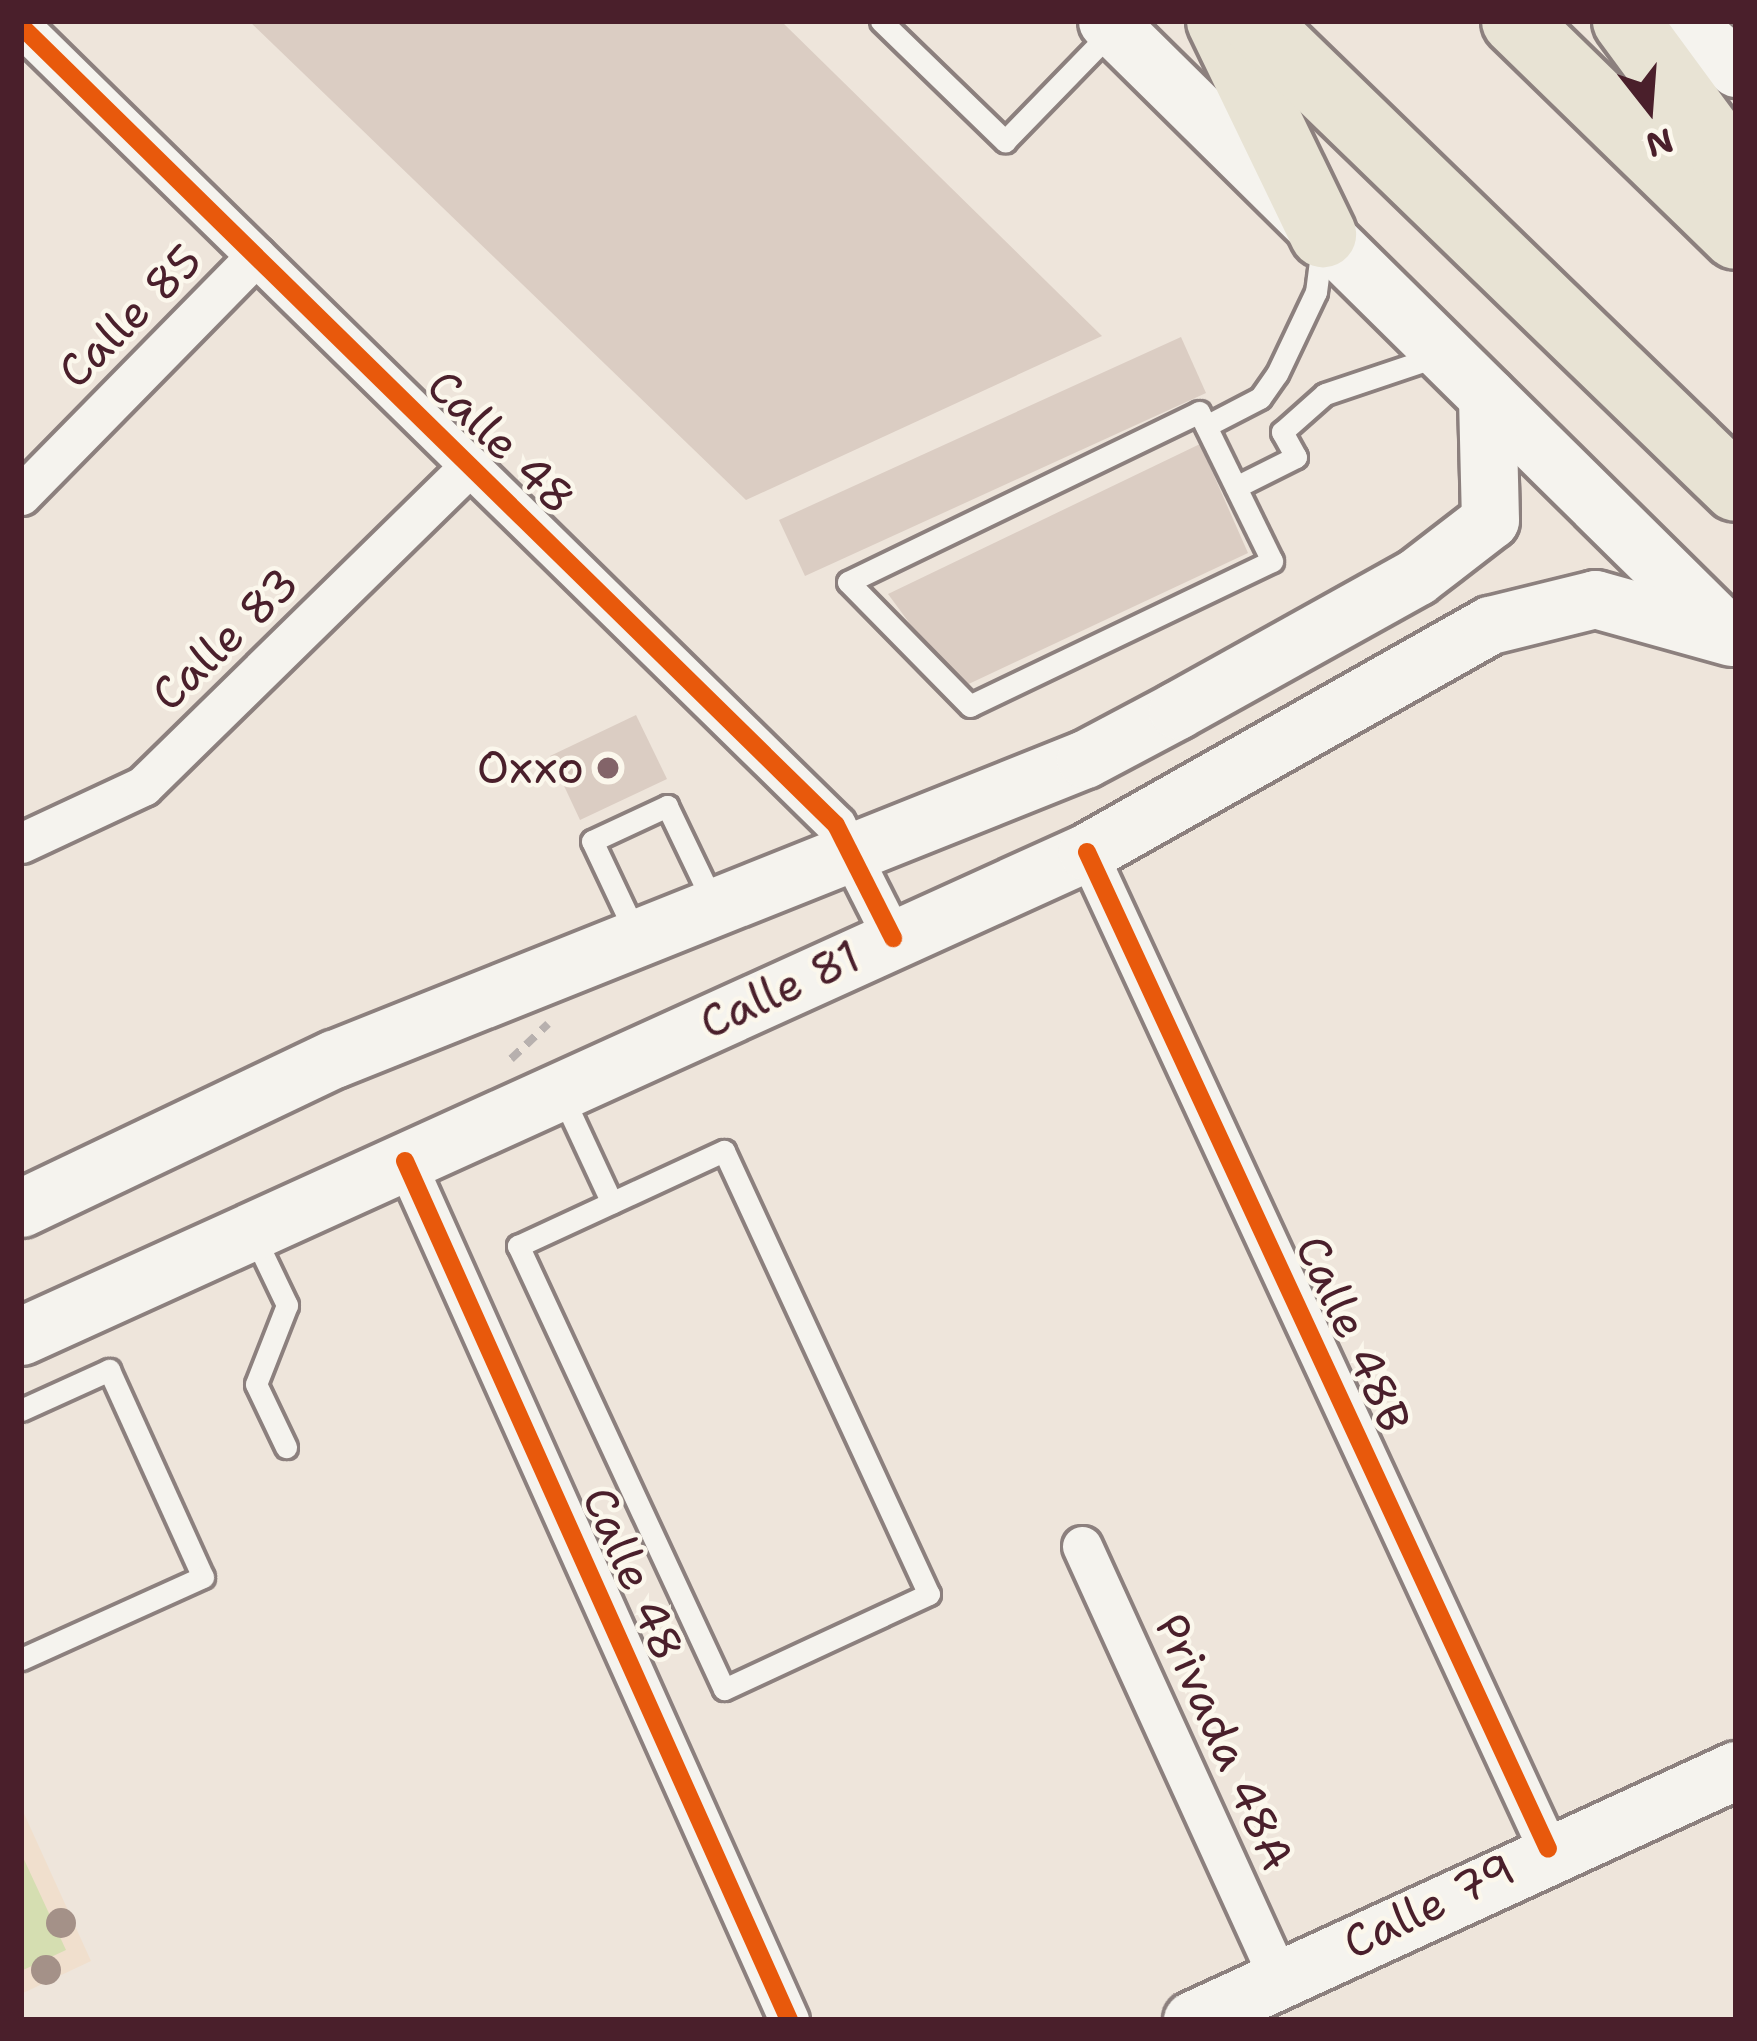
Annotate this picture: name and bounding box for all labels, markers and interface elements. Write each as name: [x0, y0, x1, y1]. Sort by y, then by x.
north arrow: [1589, 48, 1709, 168]
text: N: [1641, 118, 1679, 168]
street label: Calle 85: [47, 233, 213, 399]
street label: Calle 48: [416, 359, 586, 525]
street label: Calle 83: [141, 556, 309, 722]
place label: Oxxo: [477, 741, 584, 795]
marker: Oxxo: [595, 755, 621, 781]
street label: Calle 81: [691, 929, 869, 1051]
street label: Calle 48B: [1284, 1227, 1422, 1441]
street label: Calle 48: [571, 1479, 695, 1669]
street label: Privada 48A: [1143, 1606, 1305, 1878]
street label: Calle 79: [1335, 1841, 1523, 1971]

